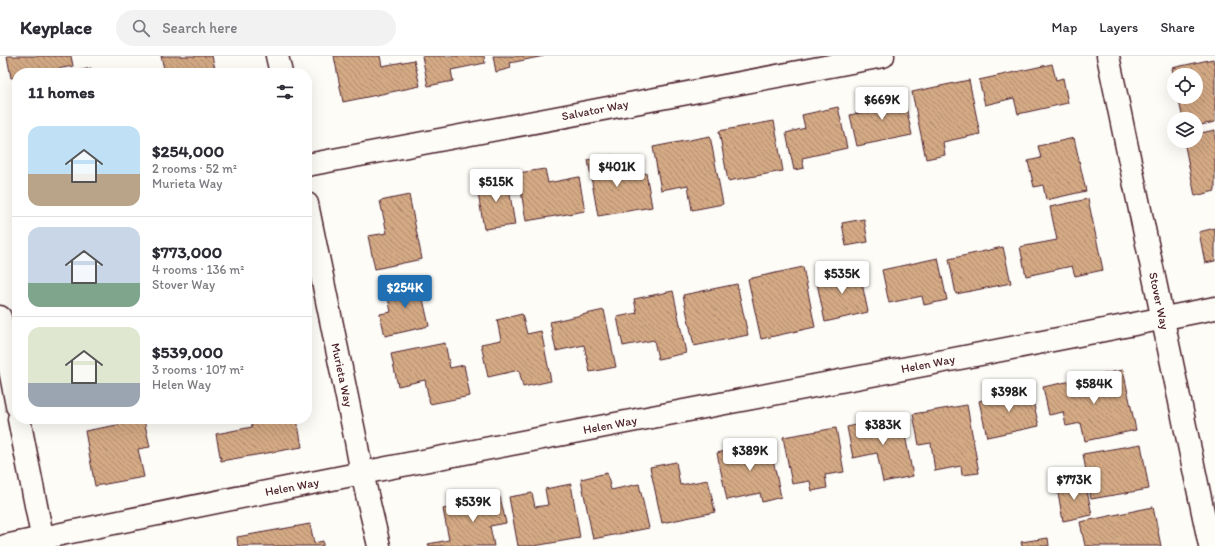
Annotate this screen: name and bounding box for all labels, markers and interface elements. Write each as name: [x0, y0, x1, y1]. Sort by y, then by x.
search box: [116, 10, 396, 46]
text: Keyplace: [20, 16, 92, 39]
icon: search: [130, 17, 152, 39]
text: Search here: [162, 19, 237, 37]
text: Map: [1052, 19, 1077, 36]
text: Layers: [1099, 19, 1138, 36]
text: Share: [1160, 19, 1195, 36]
map controls: [1167, 68, 1203, 148]
button: locate: [1167, 68, 1203, 104]
icon: filters: [274, 81, 296, 103]
text: 11 homes: [28, 82, 95, 102]
pin: $669K: [854, 87, 910, 121]
text: $669K: [864, 92, 900, 107]
street label: Salvator Way: [560, 97, 630, 123]
button: layers: [1167, 112, 1203, 148]
text: $254,000: [152, 141, 224, 161]
icon: home: [60, 142, 108, 190]
pin: $401K: [589, 154, 645, 188]
text: $401K: [599, 159, 635, 174]
text: 2 rooms · 52 m²: [152, 161, 237, 176]
pin: $515K: [468, 169, 524, 203]
text: $515K: [479, 174, 513, 189]
text: Murieta Way: [152, 176, 222, 191]
text: $773,000: [152, 242, 222, 262]
icon: home: [60, 243, 108, 291]
pin: $535K: [814, 261, 870, 295]
text: 4 rooms · 136 m²: [152, 262, 244, 277]
text: $535K: [824, 266, 860, 281]
street label: Stover Way: [1146, 271, 1172, 331]
pin: $254K: [377, 275, 433, 309]
text: Stover Way: [152, 277, 215, 292]
text: $254K: [387, 280, 423, 295]
text: $539,000: [152, 342, 223, 362]
street label: Murieta Way: [328, 342, 356, 409]
icon: home: [60, 343, 108, 391]
street label: Helen Way: [900, 352, 956, 376]
text: 3 rooms · 107 m²: [152, 362, 244, 377]
pin: $584K: [1066, 371, 1122, 405]
text: $584K: [1076, 376, 1112, 391]
text: Helen Way: [152, 377, 211, 392]
pin: $398K: [981, 379, 1037, 413]
text: $398K: [991, 384, 1027, 399]
pin: $383K: [855, 412, 911, 446]
street label: Helen Way: [582, 413, 638, 437]
text: $383K: [865, 417, 901, 432]
pin: $389K: [722, 438, 778, 472]
text: $389K: [732, 443, 768, 458]
pin: $773K: [1046, 467, 1102, 501]
text: $773K: [1057, 472, 1091, 487]
street label: Helen Way: [264, 475, 320, 499]
pin: $539K: [445, 489, 501, 523]
text: $539K: [455, 494, 491, 509]

